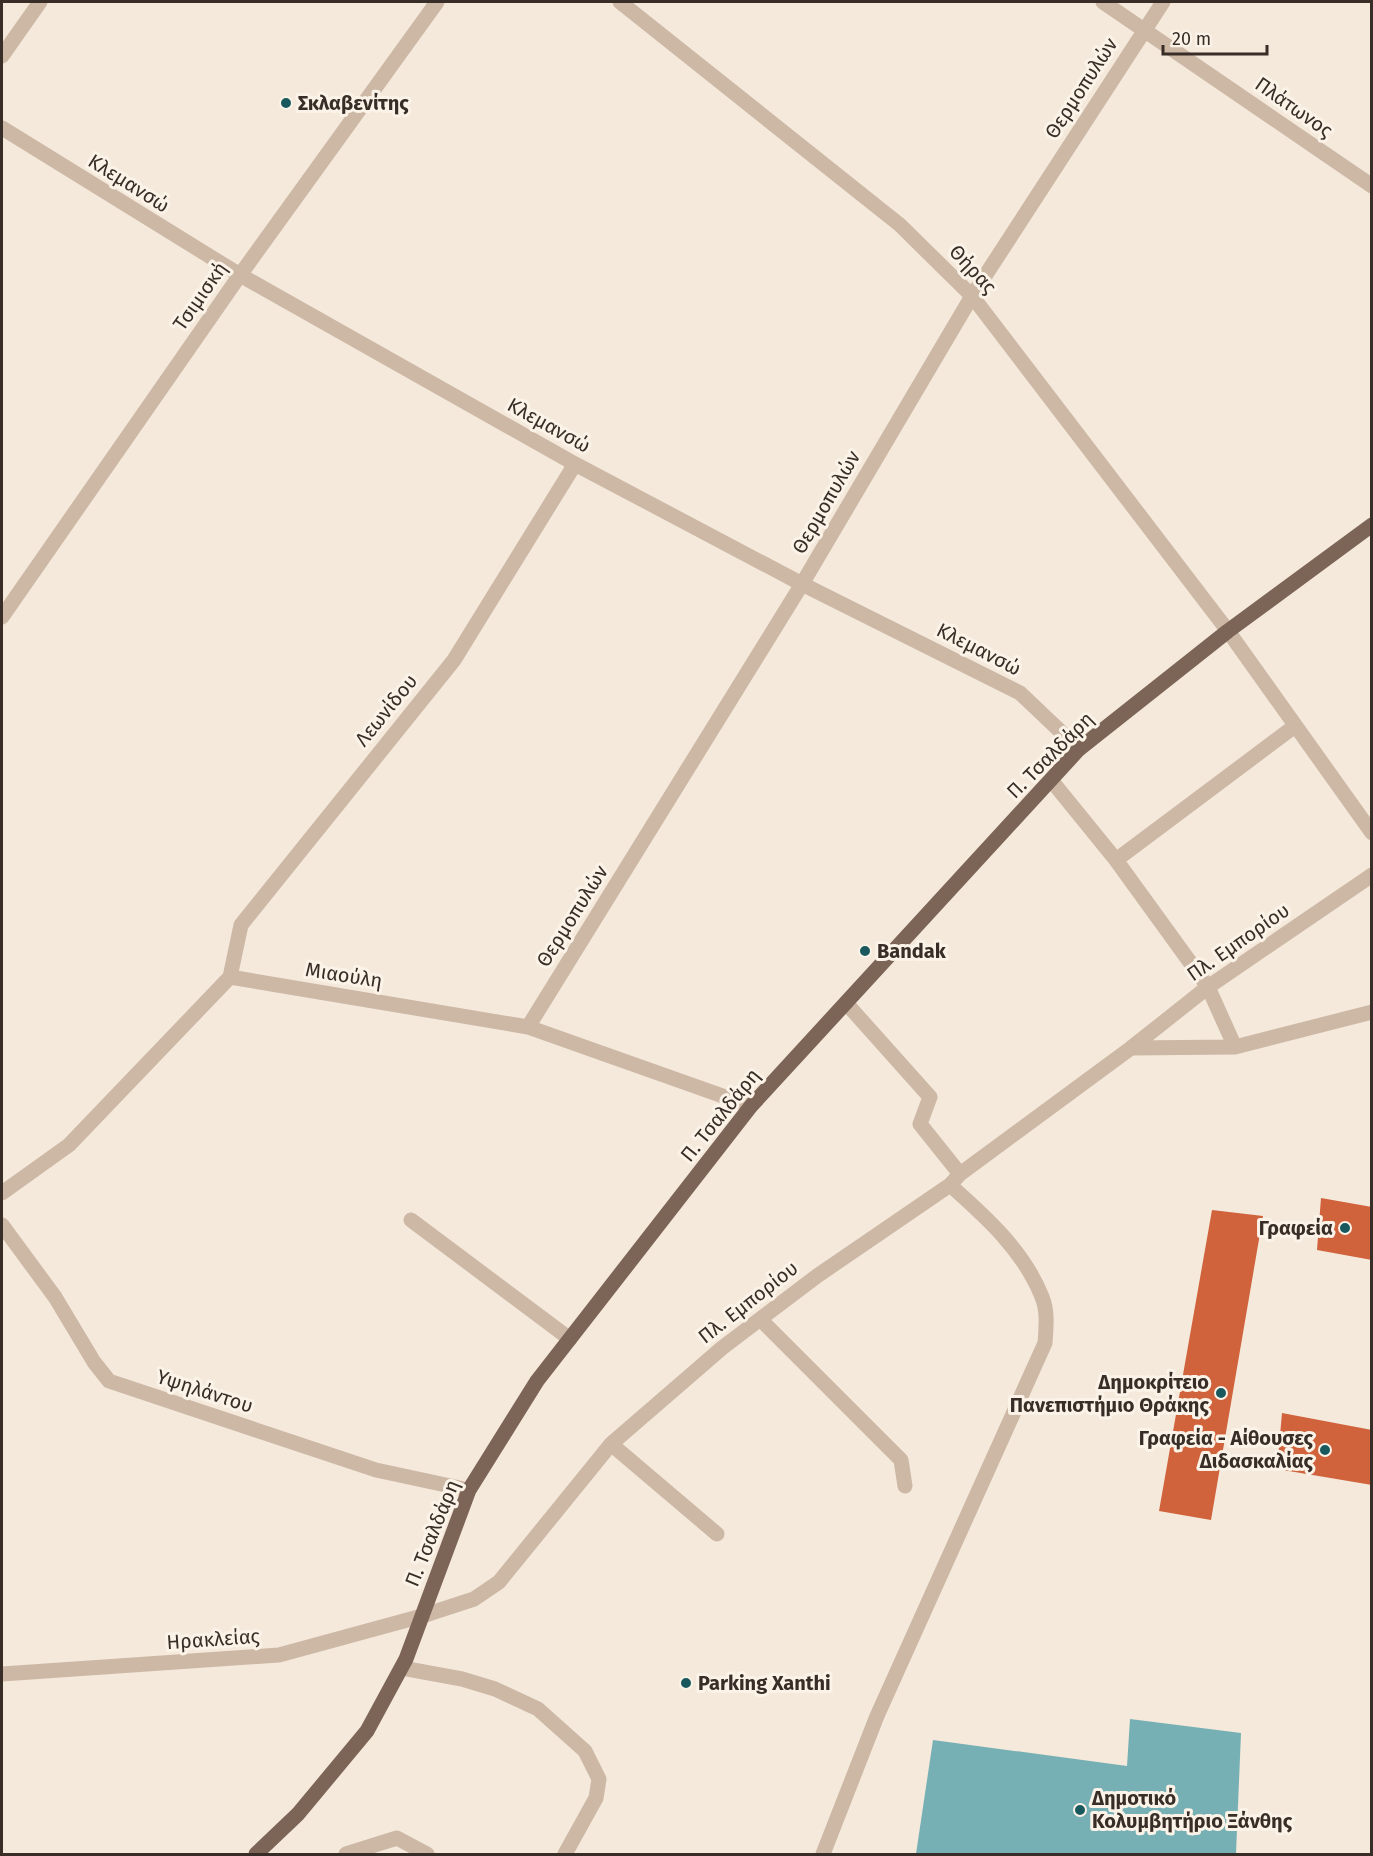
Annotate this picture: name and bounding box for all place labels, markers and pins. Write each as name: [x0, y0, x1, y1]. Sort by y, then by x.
place label: Σκλαβενίτης: [298, 91, 409, 115]
marker: Σκλαβενίτης: [279, 96, 293, 110]
place label: Bandak: [877, 939, 947, 963]
marker: Bandak: [858, 944, 872, 958]
place label: Γραφεία: [1259, 1216, 1333, 1240]
marker: Γραφεία: [1338, 1221, 1352, 1235]
place label: Δημοκρίτειο Πανεπιστήμιο Θράκης: [1010, 1370, 1209, 1417]
marker: Δημοκρίτειο Πανεπιστήμιο Θράκης: [1214, 1386, 1228, 1400]
place label: Γραφεία - Αίθουσες Διδασκαλίας: [1139, 1426, 1313, 1473]
marker: Γραφεία - Αίθουσες Διδασκαλίας: [1318, 1443, 1332, 1457]
place label: Parking Xanthi: [698, 1671, 831, 1695]
marker: Parking Xanthi: [679, 1676, 693, 1690]
place label: Δημοτικό Κολυμβητήριο Ξάνθης: [1091, 1786, 1293, 1833]
marker: Δημοτικό Κολυμβητήριο Ξάνθης: [1073, 1803, 1087, 1817]

